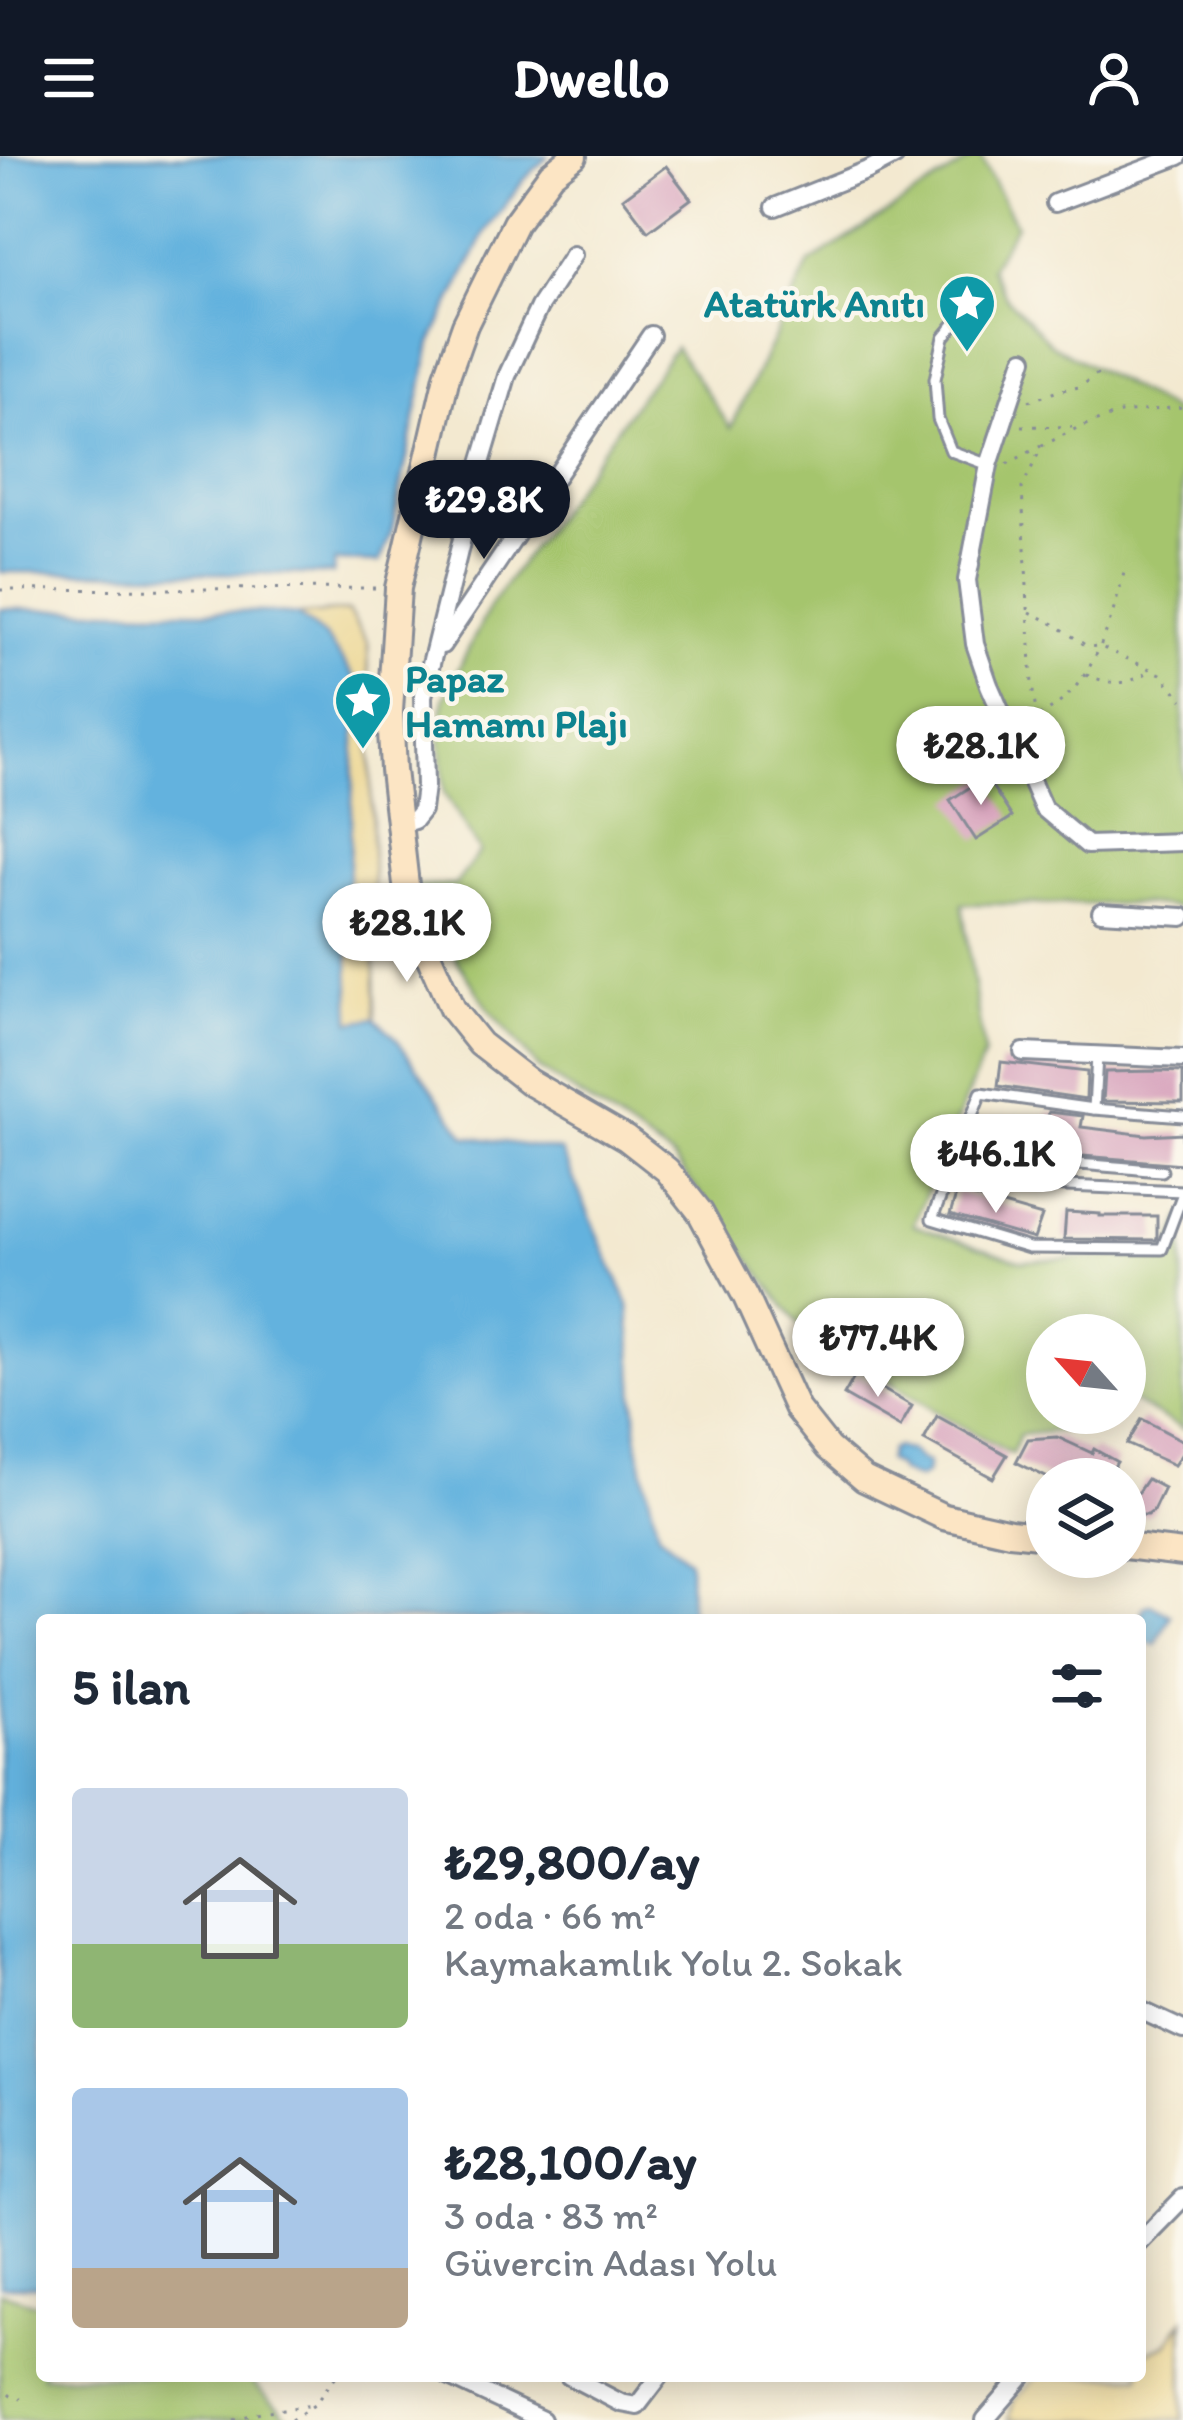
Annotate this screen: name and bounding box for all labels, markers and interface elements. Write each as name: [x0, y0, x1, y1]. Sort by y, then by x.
icon: menu: [36, 45, 102, 111]
icon: person: [1081, 45, 1147, 111]
text: Dwello: [513, 46, 670, 111]
place icon: Atatürk Anıtı: [936, 272, 998, 354]
place label: Atatürk Anıtı: [704, 280, 925, 327]
pin: ₺29.8K: [386, 460, 582, 562]
text: ₺29.8K: [425, 475, 543, 522]
place label: Papaz Hamamı Plajı: [405, 655, 628, 747]
place icon: Papaz Hamamı Plajı: [332, 669, 394, 751]
pin: ₺28.1K: [883, 706, 1079, 808]
text: ₺28.1K: [923, 721, 1039, 768]
pin: ₺28.1K: [309, 883, 505, 985]
text: ₺28.1K: [349, 898, 465, 945]
pin: ₺46.1K: [898, 1114, 1094, 1216]
text: ₺46.1K: [937, 1129, 1055, 1176]
pin: ₺77.4K: [780, 1298, 976, 1400]
text: ₺77.4K: [819, 1313, 937, 1360]
north arrow: [1026, 1314, 1146, 1434]
map controls: [1026, 1314, 1146, 1578]
button: layers: [1026, 1458, 1146, 1578]
icon: filters: [1044, 1653, 1110, 1719]
text: 5 ilan: [72, 1656, 190, 1717]
text: ₺29,800/ay: [444, 1831, 699, 1892]
icon: home: [168, 1836, 312, 1980]
text: 2 oda · 66 m²: [444, 1892, 656, 1939]
text: Kaymakamlık Yolu 2. Sokak: [444, 1939, 903, 1986]
text: ₺28,100/ay: [444, 2131, 696, 2192]
icon: home: [168, 2136, 312, 2280]
text: 3 oda · 83 m²: [444, 2192, 658, 2239]
text: Güvercin Adası Yolu: [444, 2239, 777, 2286]

